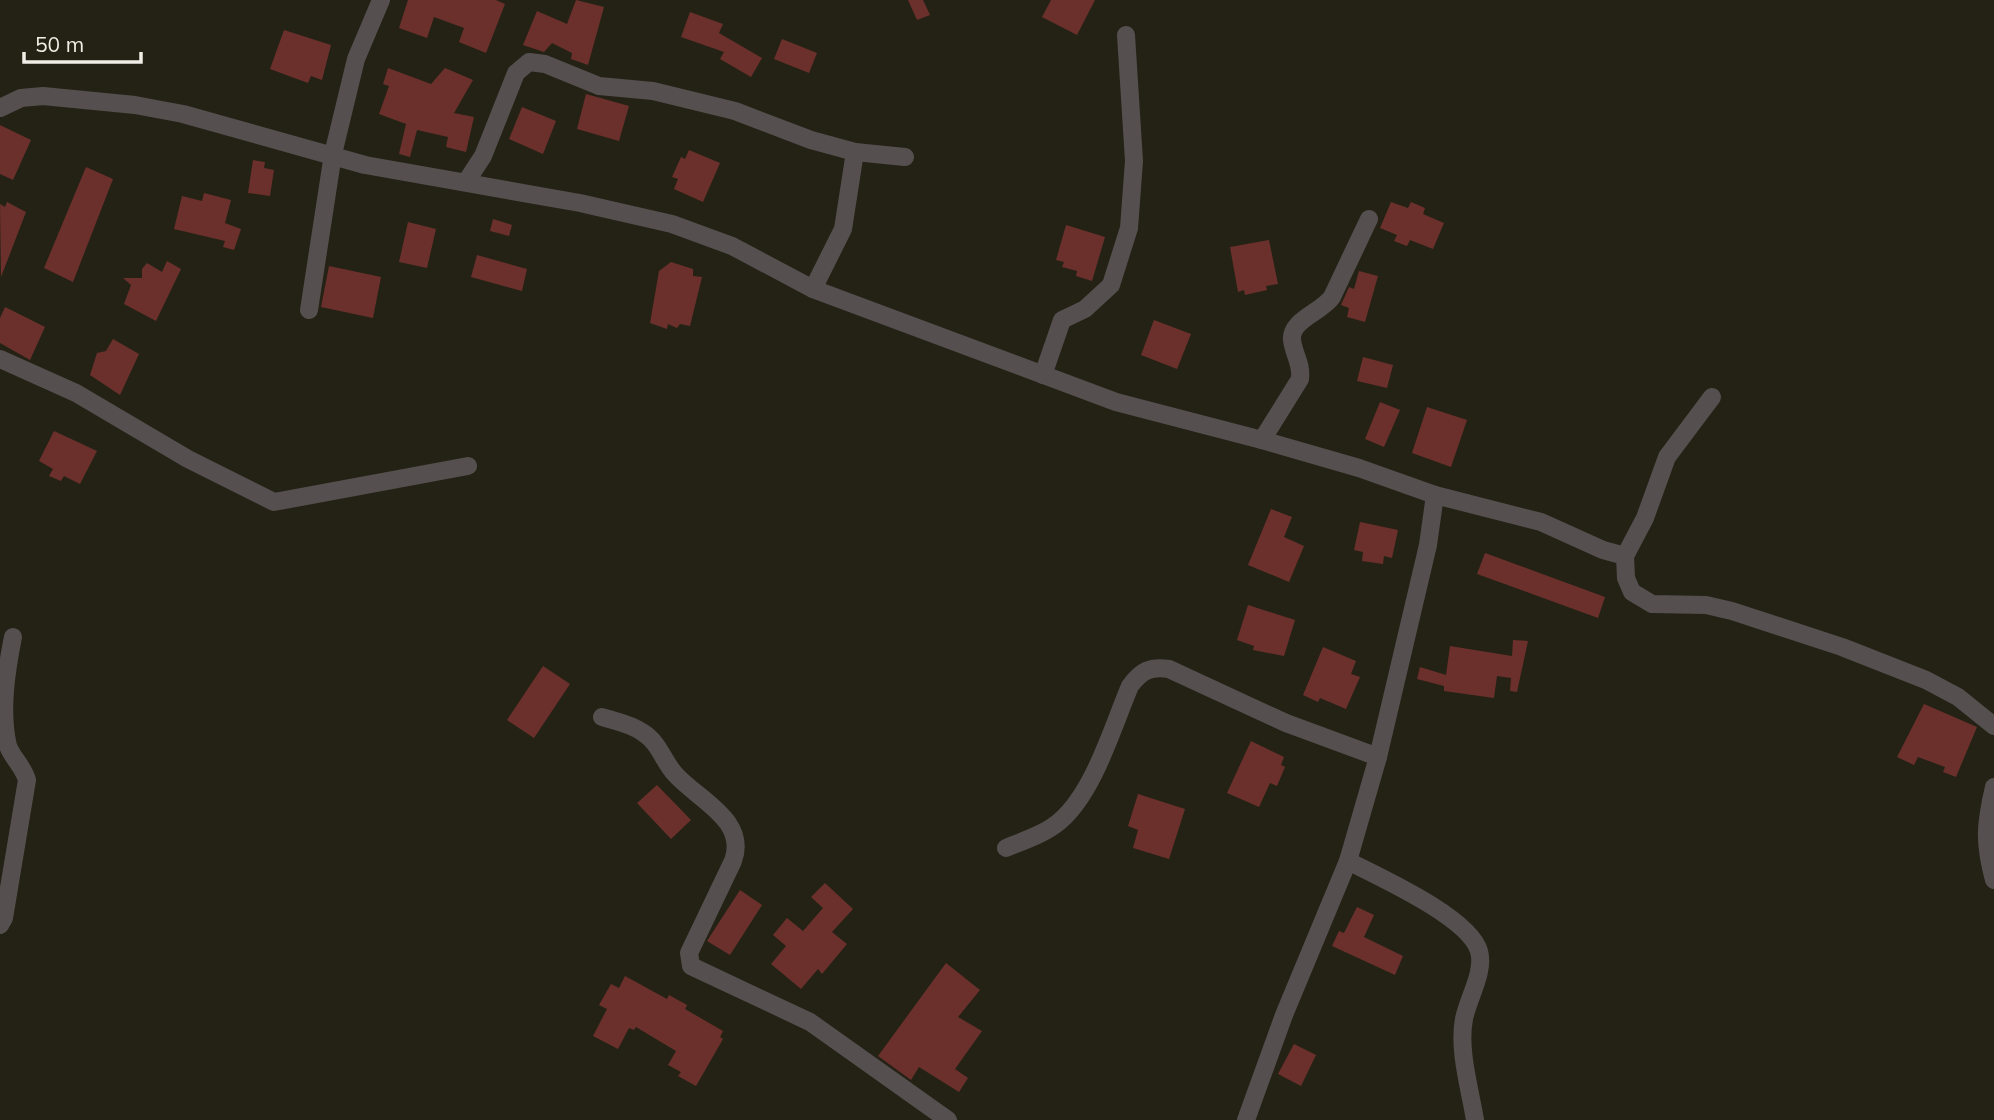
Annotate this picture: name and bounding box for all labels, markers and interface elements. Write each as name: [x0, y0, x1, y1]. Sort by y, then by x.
scale bar: [24, 21, 142, 65]
text: 50 m: [35, 31, 84, 57]

